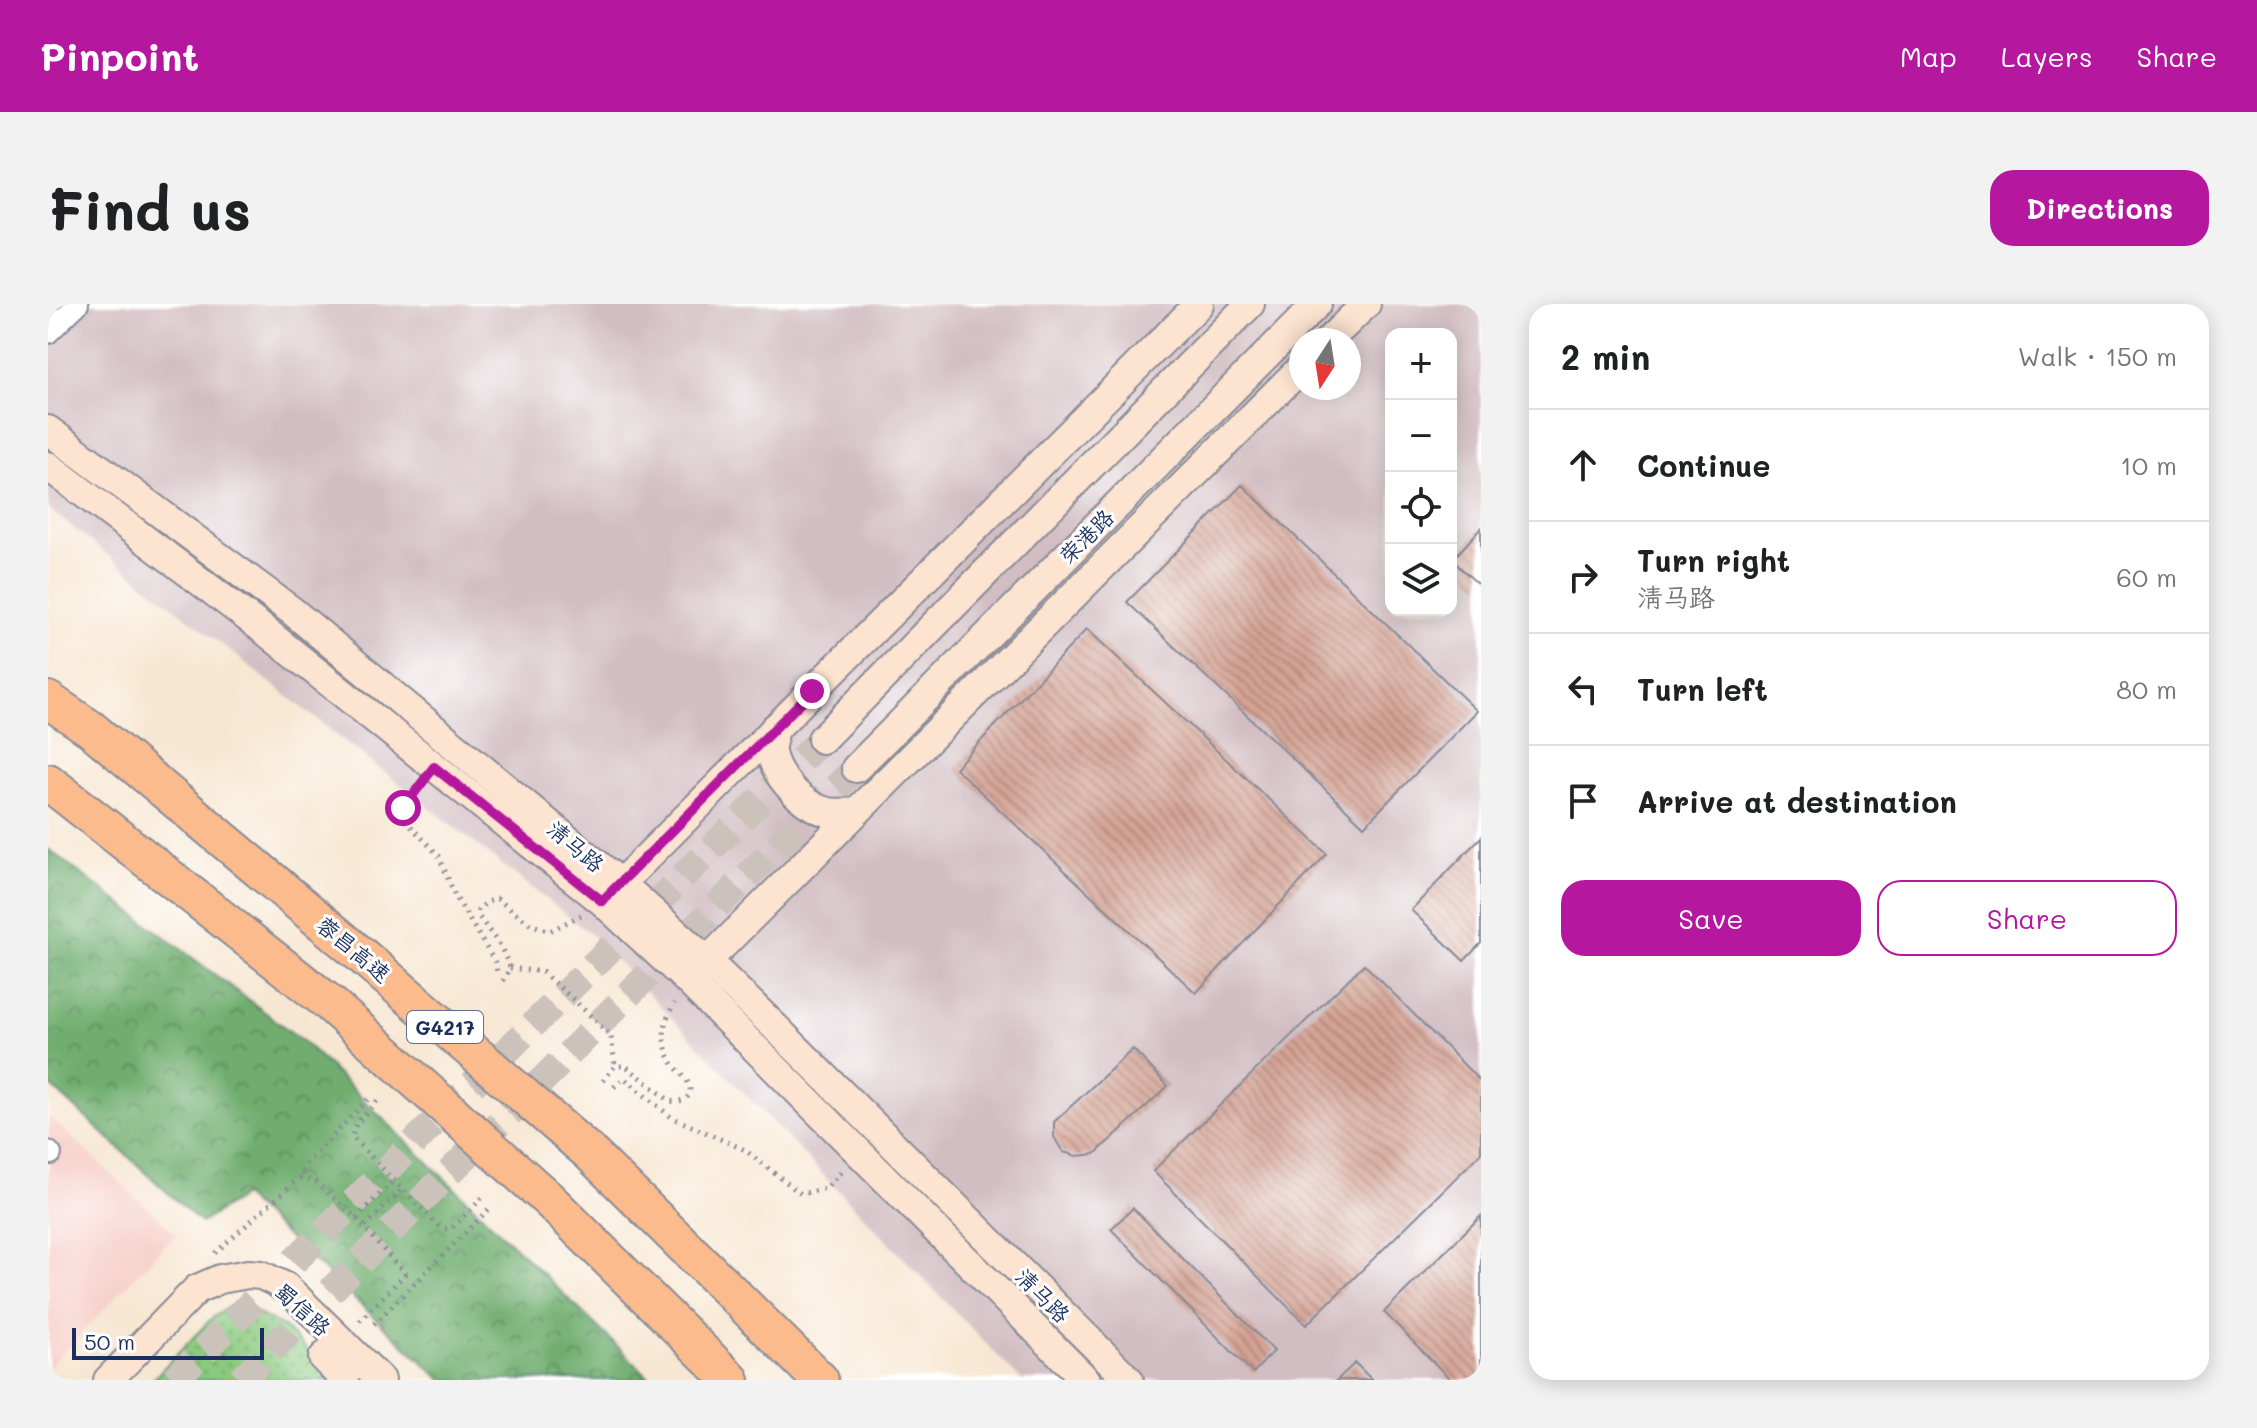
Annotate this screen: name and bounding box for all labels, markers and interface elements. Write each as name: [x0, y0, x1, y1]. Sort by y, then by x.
text: Pinpoint: [40, 31, 199, 81]
text: Map: [1900, 38, 1957, 74]
text: Layers: [2001, 38, 2093, 74]
text: Share: [2137, 38, 2217, 74]
button: Directions: [1990, 170, 2209, 246]
text: Find us: [48, 172, 251, 245]
north arrow: [1289, 328, 1361, 400]
map controls: [1385, 328, 1457, 616]
button: +: [1385, 328, 1457, 400]
text: 2 min: [1561, 334, 1650, 379]
text: Walk · 150 m: [2018, 339, 2177, 373]
button: −: [1385, 400, 1457, 472]
icon: ahead: [1561, 443, 1605, 487]
text: Continue: [1637, 445, 1770, 485]
text: 10 m: [2120, 448, 2177, 482]
button: locate: [1385, 472, 1457, 544]
street label: 荣港路: [1052, 502, 1120, 570]
text: Turn right: [1637, 540, 1790, 580]
button: layers: [1385, 544, 1457, 616]
icon: right: [1561, 555, 1605, 599]
text: 60 m: [2116, 560, 2177, 594]
text: 清马路: [1637, 580, 1715, 614]
icon: left: [1561, 667, 1605, 711]
text: Turn left: [1637, 669, 1768, 709]
text: 80 m: [2116, 672, 2177, 706]
route end: [794, 673, 830, 709]
icon: arrive: [1561, 779, 1605, 823]
text: Arrive at destination: [1637, 781, 1957, 821]
route start: [385, 790, 421, 826]
street label: 清马路: [541, 814, 611, 878]
button: Save: [1561, 880, 1861, 956]
button: Share: [1877, 880, 2177, 956]
street label: 蓉昌高速: [311, 910, 397, 988]
road number: G4217: [407, 1011, 483, 1043]
street label: 清马路: [1009, 1261, 1077, 1329]
street label: 蜀信路: [269, 1276, 337, 1342]
scale bar: [72, 1324, 264, 1360]
text: 50 m: [84, 1327, 135, 1356]

